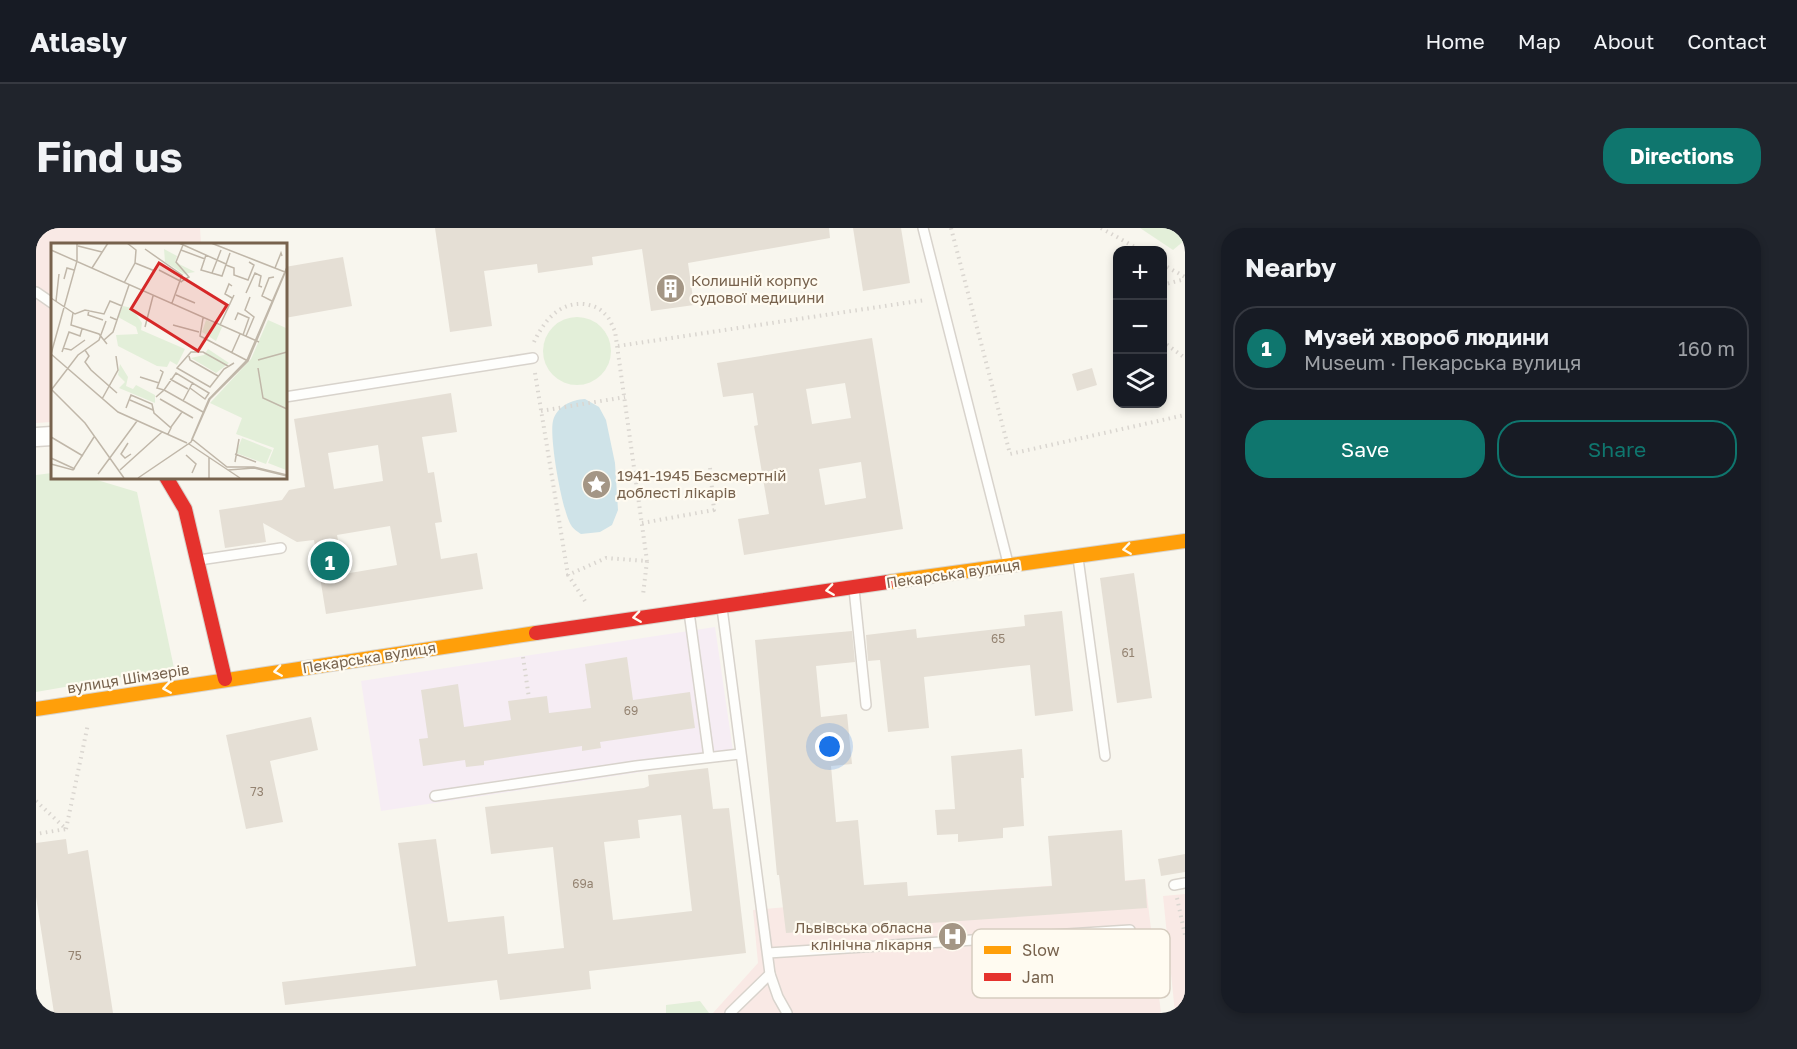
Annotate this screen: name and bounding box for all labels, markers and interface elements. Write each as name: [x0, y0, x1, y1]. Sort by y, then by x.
text: Atlasly: [30, 25, 127, 58]
text: Home: [1425, 28, 1485, 54]
text: Map: [1518, 28, 1561, 54]
text: About: [1594, 28, 1654, 54]
text: Contact: [1687, 28, 1767, 54]
button: Directions: [1603, 128, 1761, 184]
text: Find us: [36, 131, 183, 181]
inset map: [51, 243, 286, 478]
map controls: [1113, 246, 1167, 408]
button: +: [1113, 246, 1167, 300]
text: Nearby: [1245, 252, 1336, 283]
place label: Колишній корпус судової медицини: [691, 271, 824, 306]
building icon: Колишній корпус судової медицини: [654, 273, 686, 305]
button: −: [1113, 300, 1167, 354]
text: Музей хвороб людини: [1304, 323, 1549, 350]
text: 1: [1261, 336, 1272, 360]
text: 160 m: [1678, 336, 1735, 360]
text: Museum · Пекарська вулиця: [1304, 350, 1581, 374]
button: layers: [1113, 354, 1167, 408]
button: Save: [1245, 420, 1485, 478]
button: Share: [1497, 420, 1737, 478]
place label: 1941-1945 Безсмертній доблесті лікарів: [617, 466, 786, 501]
place icon: 1941-1945 Безсмертній доблесті лікарів: [580, 468, 612, 500]
pin: 1: [310, 538, 350, 584]
one-way arrow: [1122, 542, 1132, 554]
street label: Пекарська вулиця: [885, 555, 1021, 591]
one-way arrow: [825, 583, 834, 595]
one-way arrow: [632, 611, 641, 623]
house number: 65: [991, 631, 1005, 646]
street label: Пекарська вулиця: [301, 638, 437, 676]
house number: 61: [1121, 645, 1135, 660]
street label: вулиця Шімзерів: [66, 659, 190, 697]
one-way arrow: [273, 664, 283, 677]
one-way arrow: [162, 682, 171, 694]
house number: 69: [624, 703, 638, 718]
your location: [815, 732, 844, 761]
house number: 73: [250, 784, 264, 799]
house number: 69а: [572, 876, 594, 891]
place label: Львівська обласна клінічна лікарня: [795, 918, 932, 953]
hospital icon: Львівська обласна клінічна лікарня: [937, 920, 969, 952]
legend: [972, 929, 1170, 998]
text: Slow: [1022, 940, 1060, 960]
house number: 75: [68, 948, 82, 963]
text: Jam: [1022, 967, 1054, 987]

